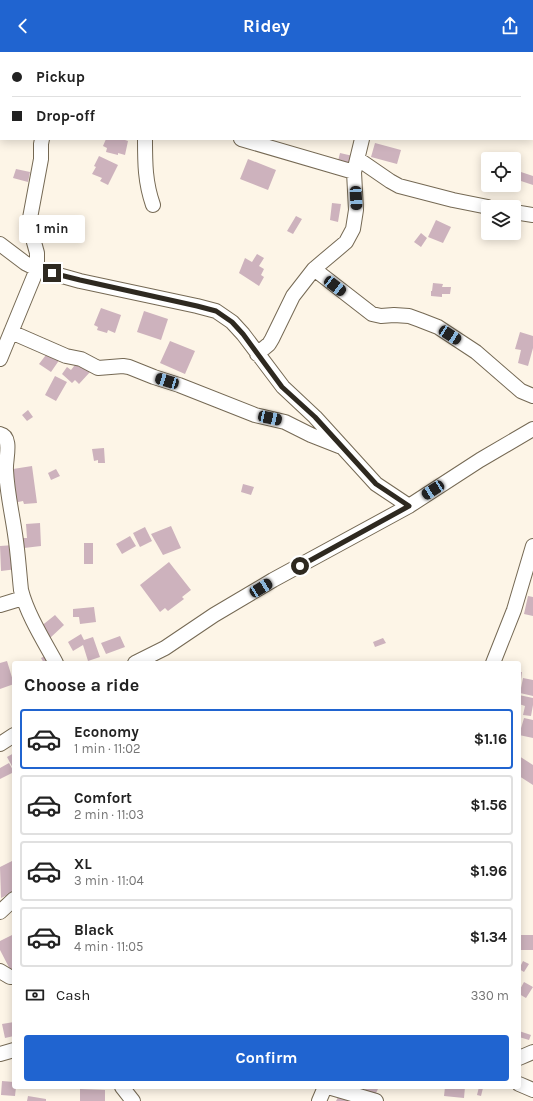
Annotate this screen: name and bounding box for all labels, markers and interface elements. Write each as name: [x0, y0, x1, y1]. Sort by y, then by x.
icon: back: [12, 15, 34, 37]
text: Ridey: [243, 15, 290, 37]
icon: share: [499, 15, 521, 37]
text: Pickup: [36, 68, 85, 86]
text: Drop-off: [36, 107, 95, 125]
map controls: [481, 152, 521, 240]
button: locate: [481, 152, 521, 192]
car: [349, 186, 363, 210]
button: layers: [481, 200, 521, 240]
callout: 1 min: [19, 215, 85, 243]
text: 1 min: [36, 221, 68, 236]
route end: [43, 264, 61, 282]
car: [322, 274, 348, 298]
car: [437, 323, 463, 347]
car: [154, 372, 180, 390]
car: [257, 410, 283, 426]
car: [420, 478, 446, 502]
route start: [291, 557, 309, 575]
car: [248, 577, 274, 599]
text: Choose a ride: [24, 674, 139, 696]
icon: car: [26, 721, 62, 757]
text: Economy: [74, 723, 139, 741]
text: $1.16: [474, 730, 507, 748]
text: 1 min · 11:02: [74, 741, 141, 756]
icon: car: [26, 787, 62, 823]
text: Comfort: [74, 789, 132, 807]
text: $1.56: [470, 796, 507, 814]
text: 2 min · 11:03: [74, 807, 144, 822]
icon: car: [26, 853, 62, 889]
text: XL: [74, 855, 92, 873]
text: $1.96: [470, 862, 507, 880]
text: 3 min · 11:04: [74, 873, 144, 888]
icon: car: [26, 919, 62, 955]
text: Black: [74, 921, 114, 939]
text: $1.34: [470, 928, 507, 946]
text: 4 min · 11:05: [74, 939, 143, 954]
icon: cash: [24, 984, 46, 1006]
text: Cash: [56, 986, 90, 1004]
text: 330 m: [471, 988, 509, 1003]
button: Confirm: [24, 1035, 509, 1081]

